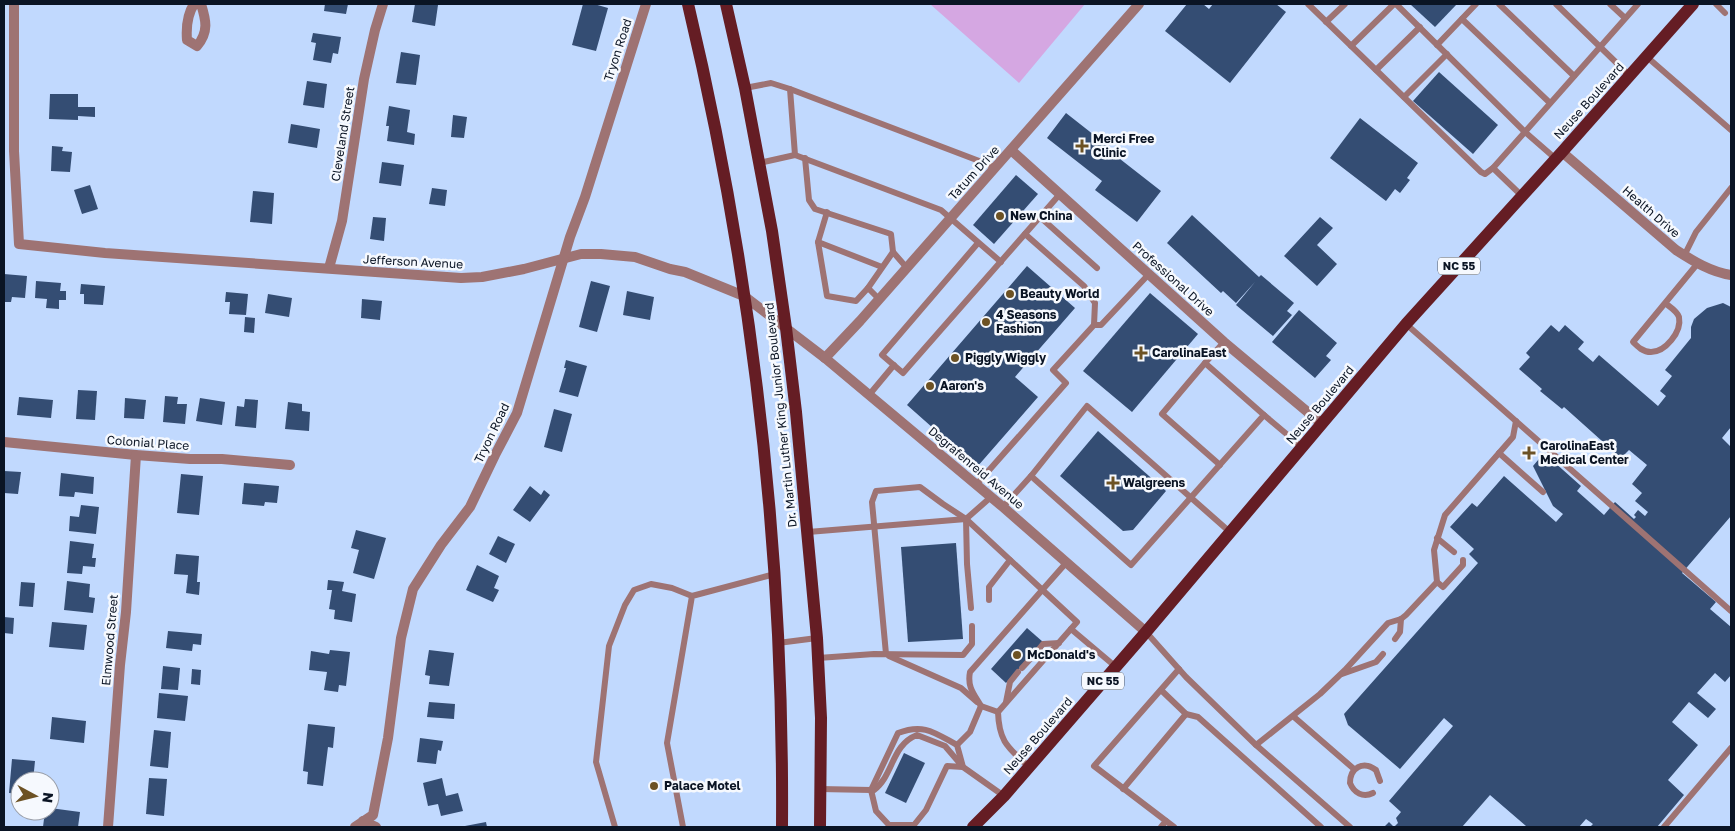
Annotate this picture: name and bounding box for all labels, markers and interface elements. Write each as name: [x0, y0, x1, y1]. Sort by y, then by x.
street label: Tryon Road: [600, 17, 635, 83]
street label: Neuse Boulevard: [1550, 59, 1627, 142]
street label: Cleveland Street: [328, 85, 357, 182]
place label: Merci Free Clinic: [1093, 131, 1154, 160]
marker: Merci Free Clinic: [1075, 139, 1089, 153]
street label: Tatum Drive: [945, 142, 1002, 203]
street label: Health Drive: [1619, 183, 1683, 241]
place label: New China: [1010, 208, 1072, 223]
marker: New China: [994, 210, 1006, 222]
street label: Professional Drive: [1129, 238, 1217, 319]
street label: Jefferson Avenue: [363, 251, 463, 272]
road number: NC 55: [1438, 258, 1480, 274]
place label: Beauty World: [1020, 286, 1099, 301]
marker: Beauty World: [1004, 288, 1016, 300]
street label: Dr. Martin Luther King Junior Boulevard: [761, 302, 800, 528]
place label: 4 Seasons Fashion: [996, 307, 1057, 336]
marker: 4 Seasons Fashion: [980, 316, 992, 328]
place label: CarolinaEast: [1152, 345, 1227, 360]
marker: CarolinaEast: [1134, 346, 1148, 360]
place label: Piggly Wiggly: [965, 350, 1047, 365]
marker: Piggly Wiggly: [949, 352, 961, 364]
street label: Neuse Boulevard: [1282, 362, 1357, 447]
place label: Aaron's: [940, 378, 984, 393]
marker: Aaron's: [924, 380, 936, 392]
street label: Tryon Road: [471, 400, 513, 465]
street label: Degrafenreid Avenue: [925, 423, 1027, 512]
street label: Colonial Place: [106, 432, 190, 453]
place label: CarolinaEast Medical Center: [1540, 438, 1629, 467]
marker: CarolinaEast Medical Center: [1522, 446, 1536, 460]
place label: Walgreens: [1123, 475, 1186, 490]
marker: Walgreens: [1107, 477, 1119, 489]
street label: Elmwood Street: [98, 593, 121, 686]
place label: McDonald's: [1027, 647, 1096, 662]
marker: McDonald's: [1011, 649, 1023, 661]
road number: NC 55: [1082, 672, 1124, 689]
street label: Neuse Boulevard: [1000, 694, 1075, 777]
north arrow: [10, 771, 60, 821]
place label: Palace Motel: [664, 778, 741, 793]
marker: Palace Motel: [648, 780, 660, 792]
text: N: [39, 791, 57, 804]

